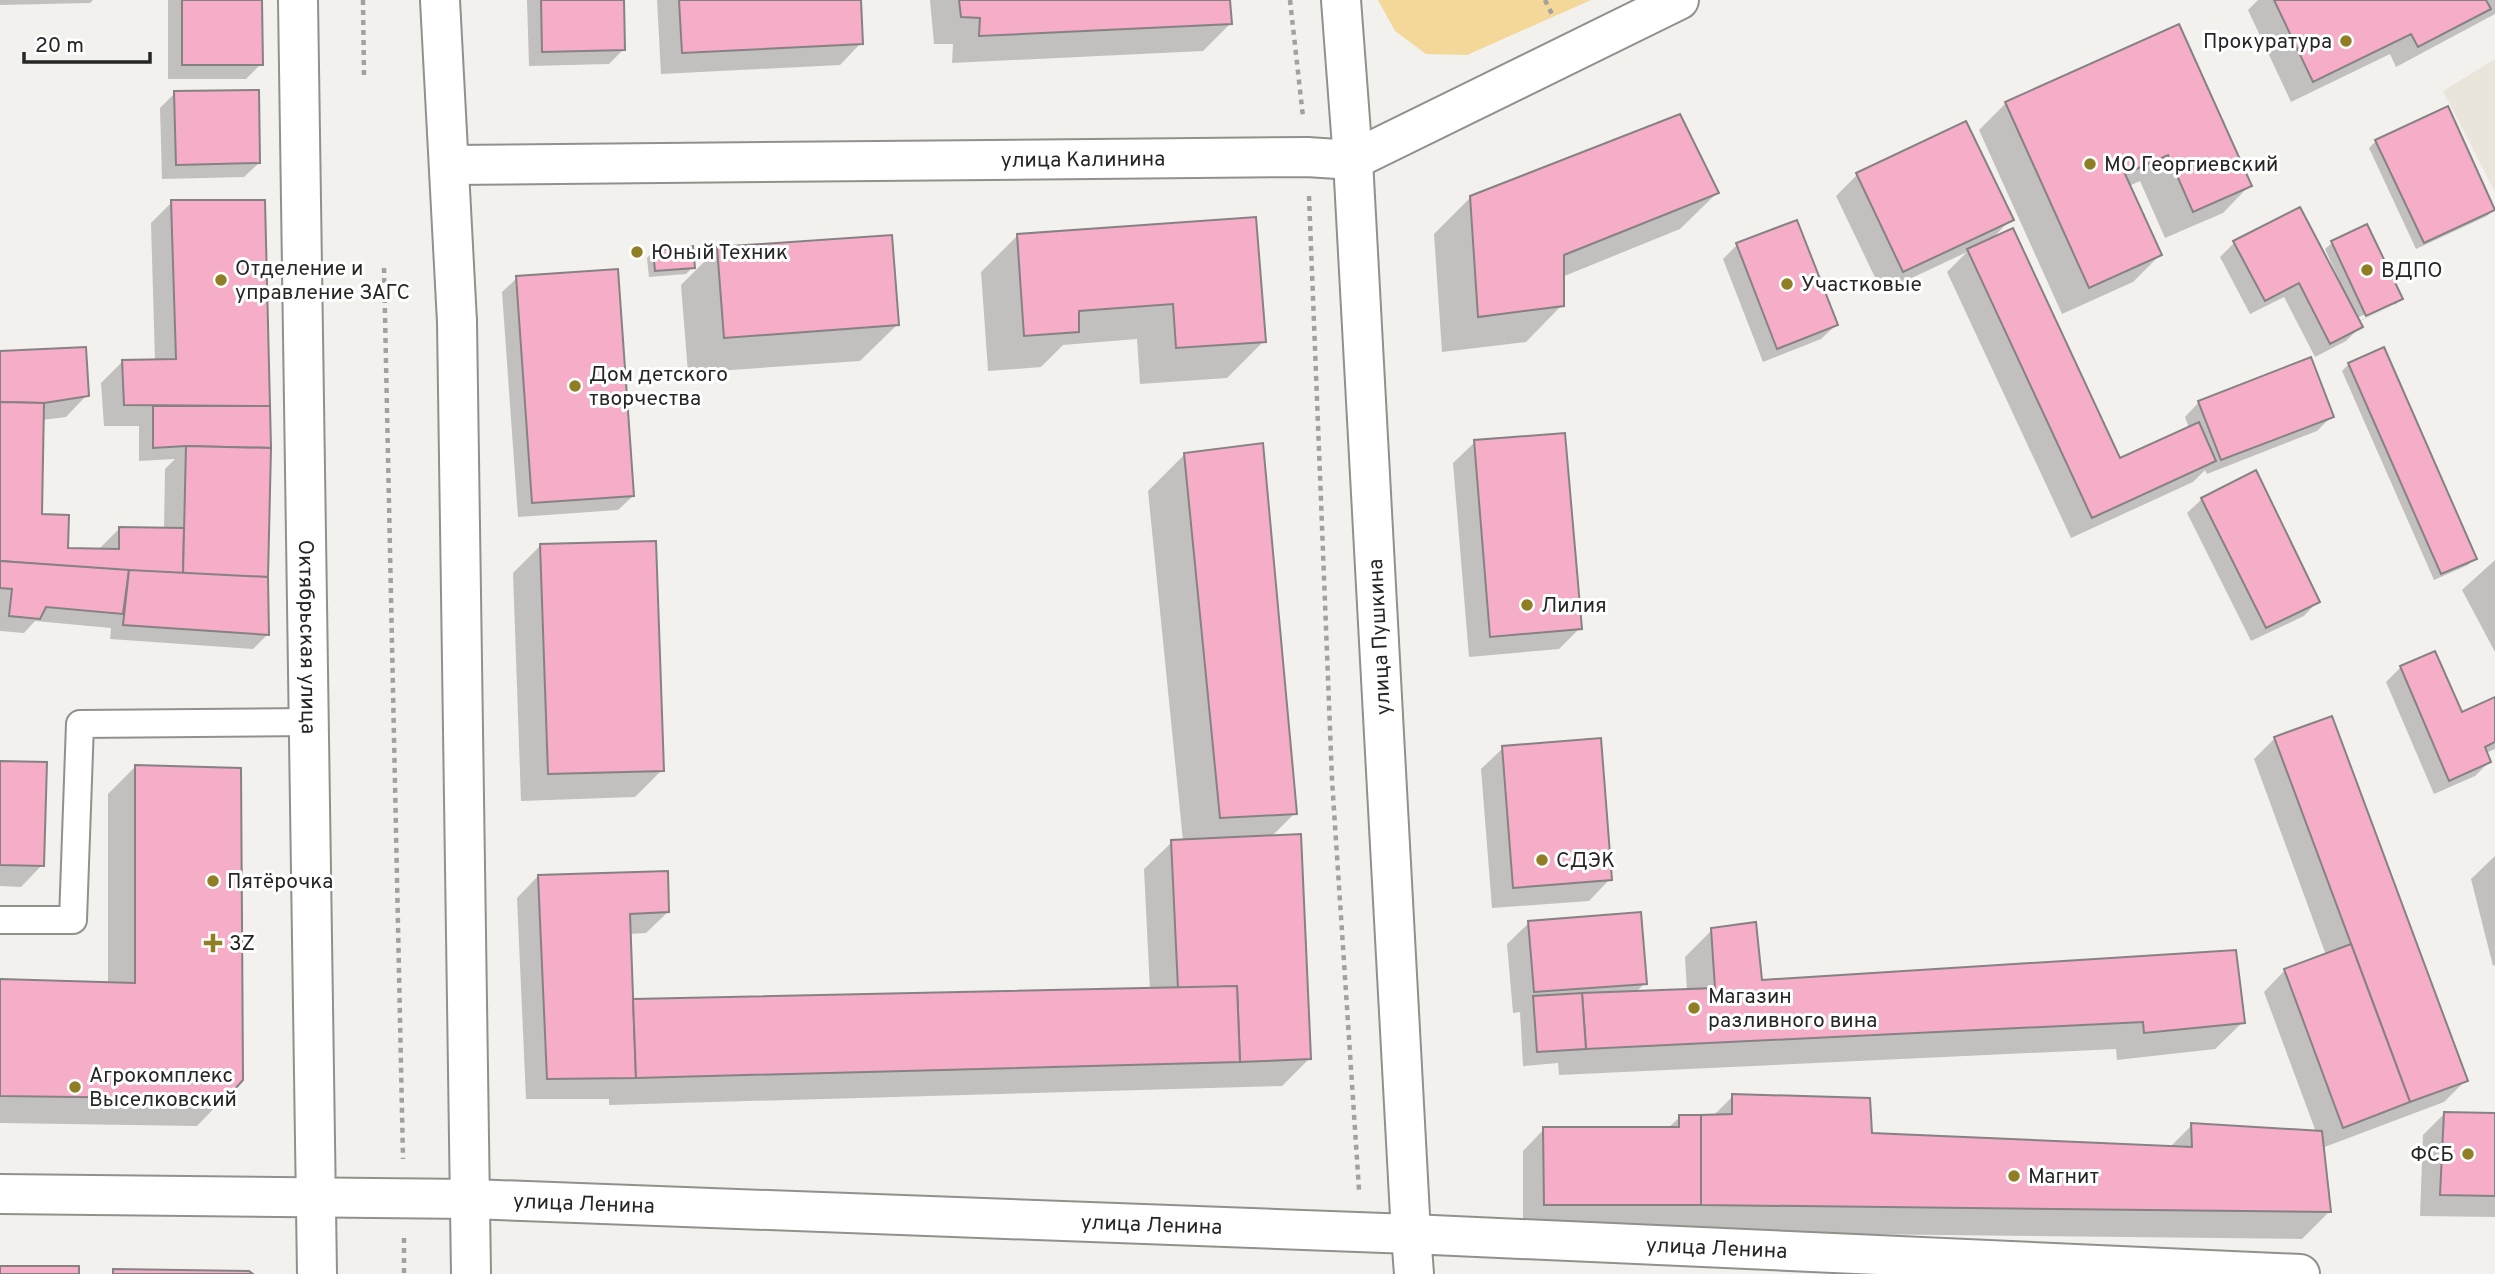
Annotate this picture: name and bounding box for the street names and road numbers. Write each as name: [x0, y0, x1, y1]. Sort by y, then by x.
street label: улица Калинина: [1001, 146, 1165, 175]
street label: Октябрьская улица: [291, 539, 321, 734]
street label: улица Пушкина: [1363, 558, 1398, 716]
street label: улица Ленина: [513, 1189, 655, 1221]
street label: улица Ленина: [1080, 1210, 1223, 1242]
street label: улица Ленина: [1645, 1233, 1788, 1266]

